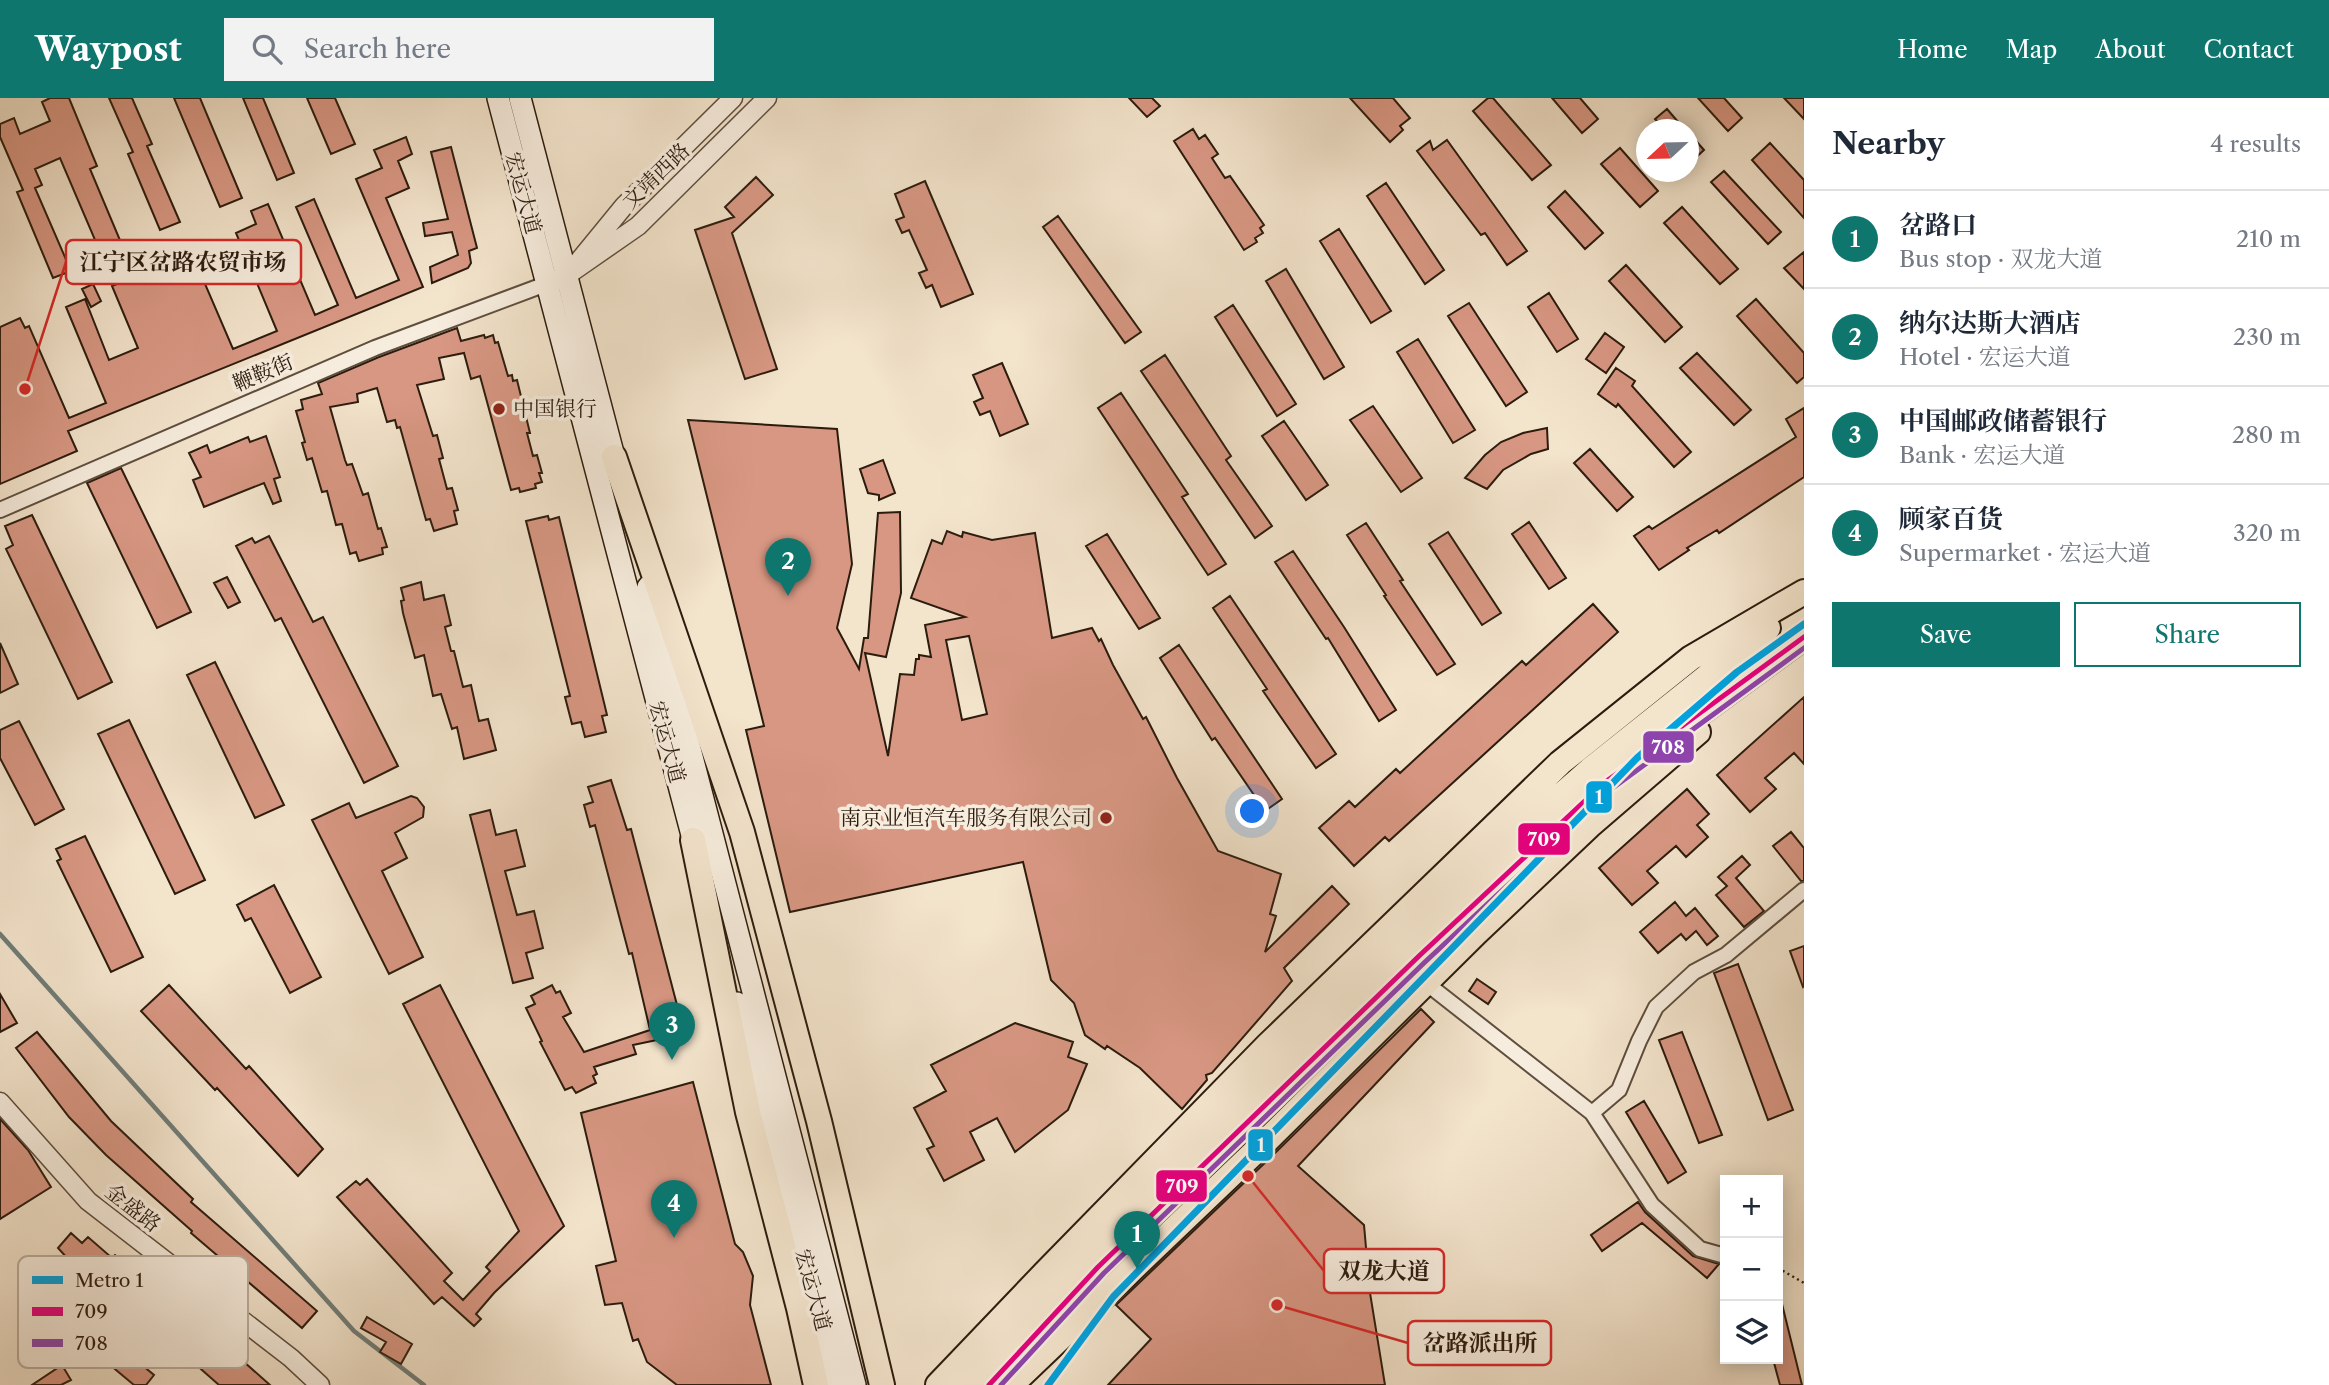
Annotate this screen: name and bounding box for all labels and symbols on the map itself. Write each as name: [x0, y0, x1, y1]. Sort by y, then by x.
north arrow: [1636, 119, 1699, 182]
street label: 文靖西路: [617, 137, 695, 214]
street label: 宏运大道: [501, 149, 546, 237]
callout: 江宁区岔路农贸市场: [66, 240, 301, 284]
text: 江宁区岔路农贸市场: [80, 248, 287, 276]
street label: 鞭鞍街: [229, 349, 297, 396]
place label: 中国银行: [513, 396, 597, 421]
marker: 中国银行: [491, 401, 507, 417]
pin: 2: [765, 538, 811, 596]
street label: 宏运大道: [645, 698, 690, 786]
line badge: 708: [1642, 730, 1695, 764]
text: 708: [1651, 736, 1685, 759]
line badge: 1: [1585, 780, 1613, 814]
text: 1: [1595, 786, 1604, 809]
your location: [1235, 794, 1269, 828]
place label: 南京业恒汽车服务有限公司: [840, 805, 1092, 830]
marker: 南京业恒汽车服务有限公司: [1098, 810, 1114, 826]
line badge: 709: [1517, 822, 1571, 856]
text: 709: [1527, 828, 1561, 851]
pin: 3: [649, 1002, 695, 1060]
line badge: 1: [1247, 1128, 1274, 1162]
text: 1: [1257, 1134, 1266, 1157]
line badge: 709: [1155, 1169, 1208, 1203]
text: 709: [1165, 1175, 1199, 1198]
street label: 金盛路: [101, 1178, 166, 1237]
pin: 4: [651, 1180, 697, 1238]
pin: 1: [1114, 1211, 1160, 1269]
street label: 宏运大道: [791, 1246, 836, 1334]
callout: 双龙大道: [1324, 1249, 1444, 1293]
legend: [18, 1256, 248, 1368]
text: 双龙大道: [1338, 1257, 1430, 1285]
text: Metro 1: [75, 1269, 144, 1292]
text: 709: [75, 1300, 108, 1323]
callout: 岔路派出所: [1408, 1321, 1551, 1365]
text: 岔路派出所: [1423, 1329, 1538, 1357]
text: 708: [75, 1332, 108, 1355]

